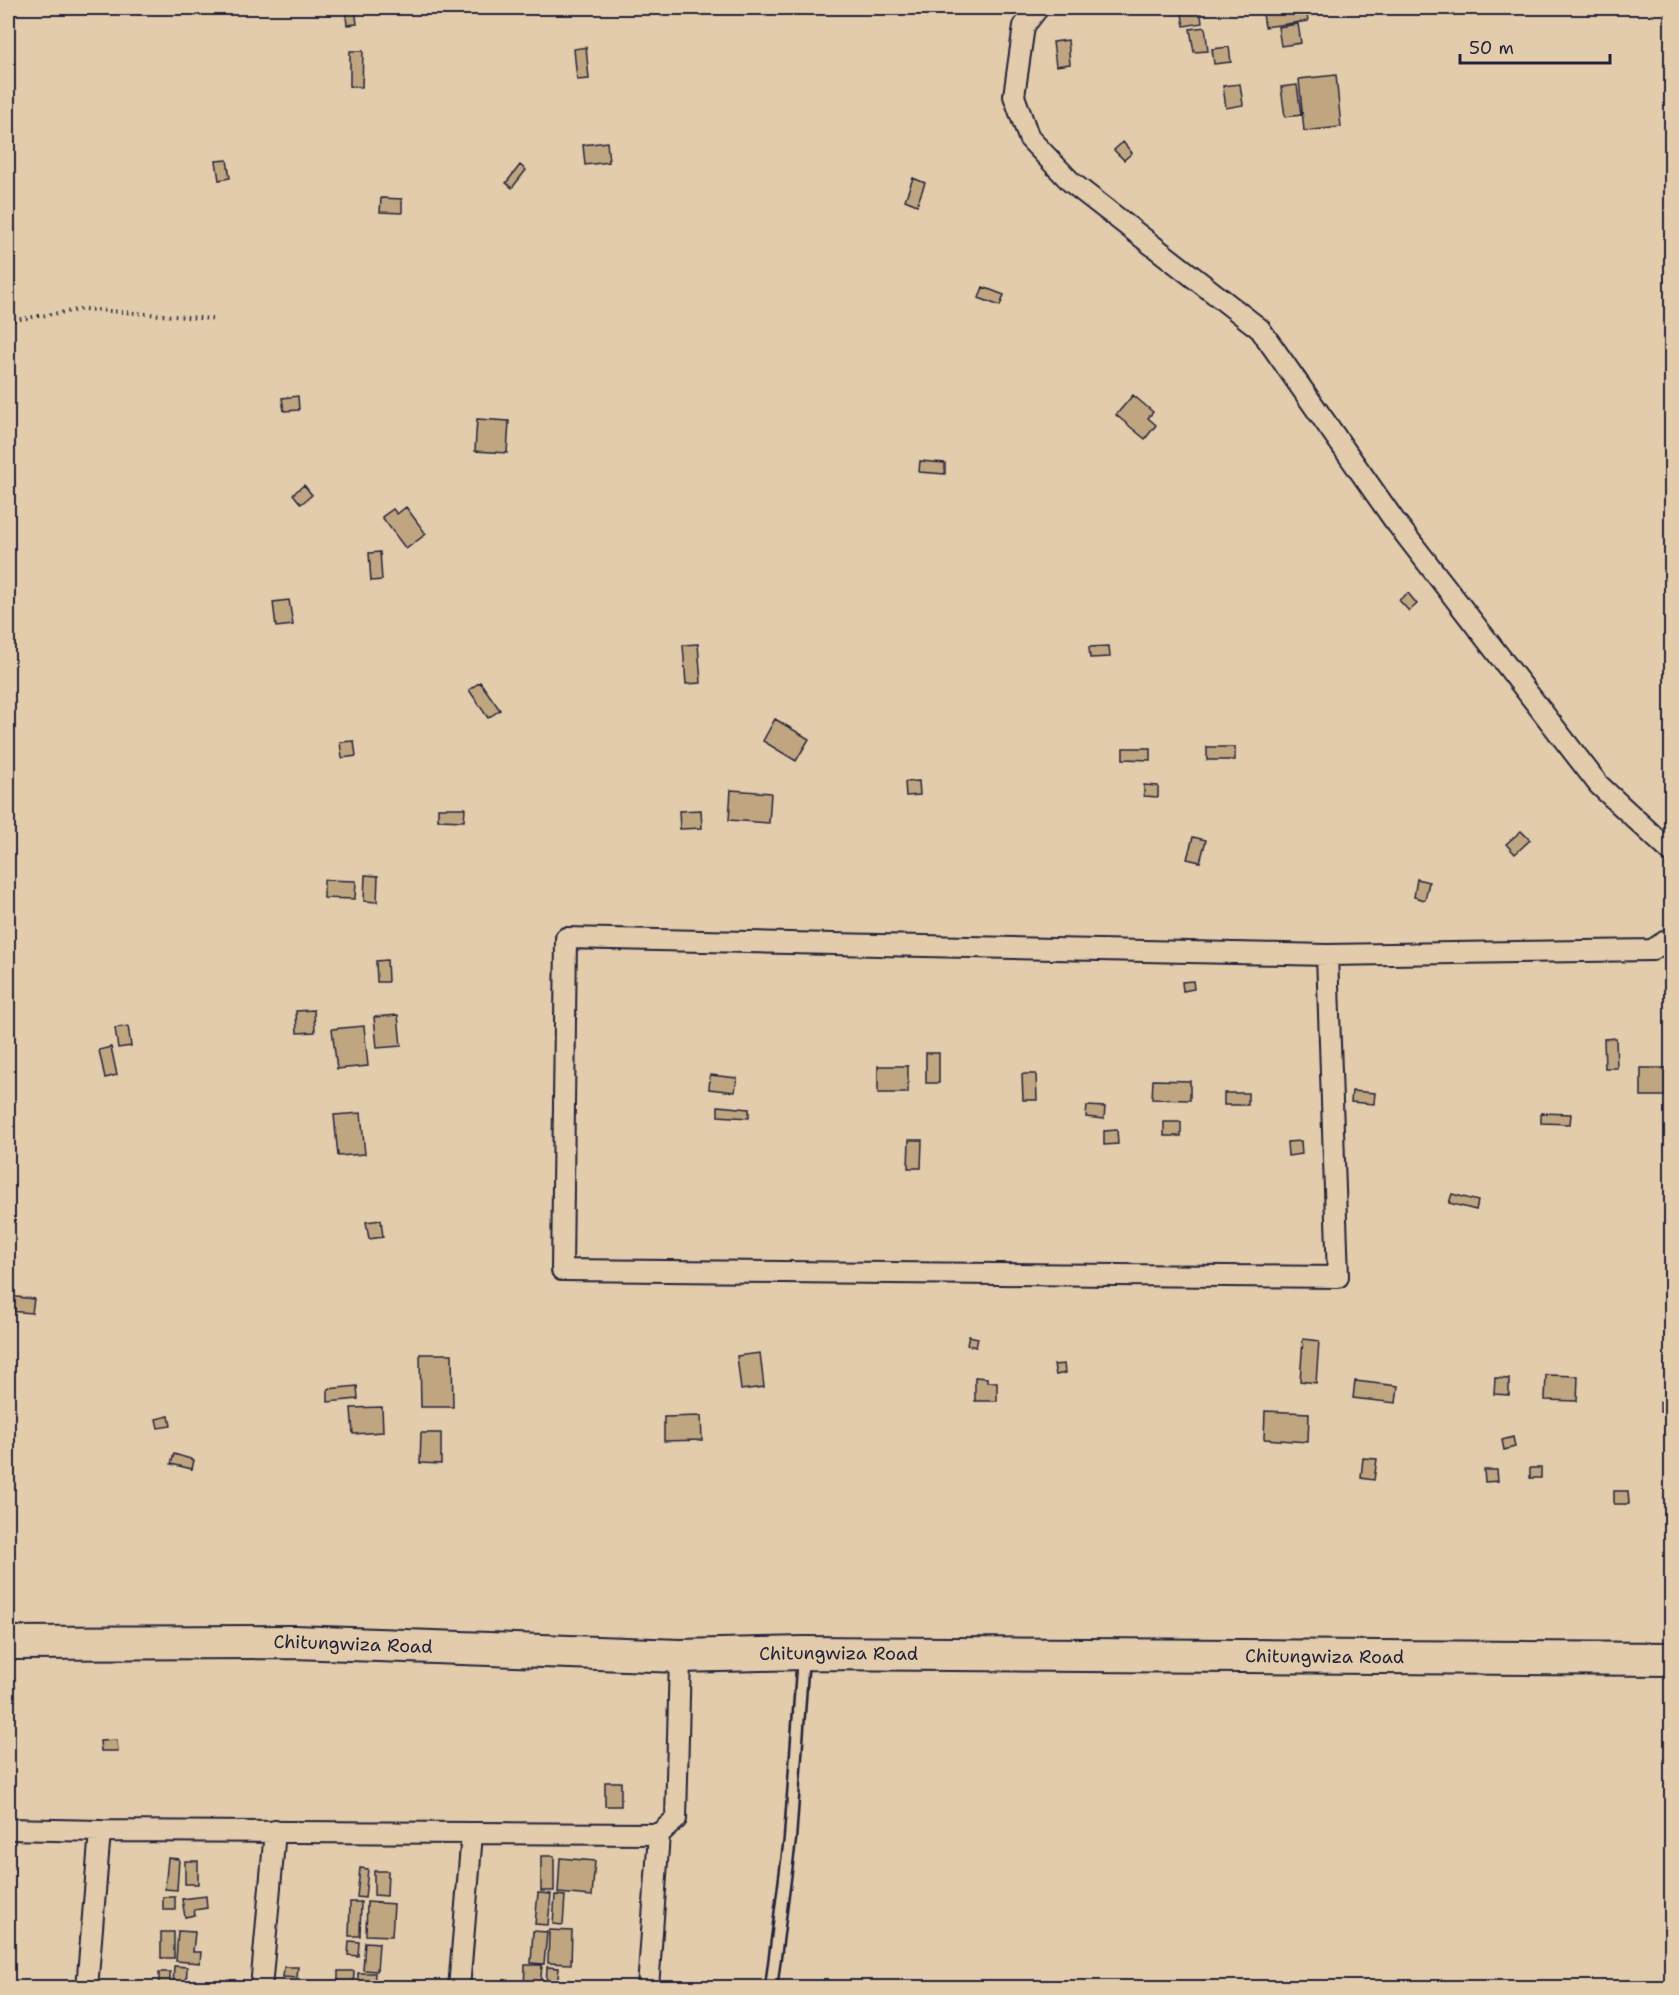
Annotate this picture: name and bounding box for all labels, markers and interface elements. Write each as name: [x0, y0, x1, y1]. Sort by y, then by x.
scale bar: [1460, 27, 1610, 65]
text: 50 m: [1469, 36, 1514, 60]
street label: Chitungwiza Road: [273, 1630, 433, 1659]
street label: Chitungwiza Road: [759, 1641, 918, 1666]
street label: Chitungwiza Road: [1245, 1644, 1404, 1669]

